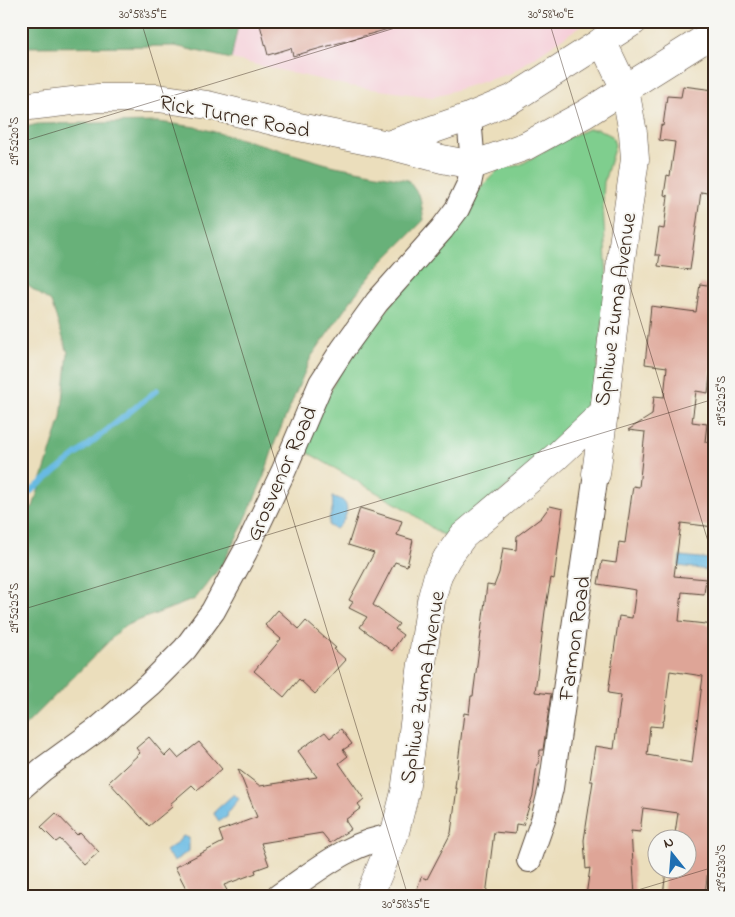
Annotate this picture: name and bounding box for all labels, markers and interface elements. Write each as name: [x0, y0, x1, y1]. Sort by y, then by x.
text: 30°58'35"E: [119, 6, 167, 24]
text: 30°58'40"E: [528, 6, 574, 24]
street label: Rick Turner Road: [157, 88, 312, 148]
text: 29°52'20"S: [6, 116, 24, 165]
street label: Sphiwe Zuma Avenue: [588, 211, 646, 408]
text: 29°52'25"S: [713, 376, 731, 426]
street label: Grosvenor Road: [239, 402, 327, 547]
street label: Farmon Road: [551, 574, 601, 704]
text: 29°52'25"S: [6, 583, 24, 633]
street label: Sphiwe Zuma Avenue: [393, 589, 455, 786]
north arrow: [648, 830, 698, 880]
text: N: [661, 832, 676, 854]
text: 29°52'30"S: [713, 844, 731, 892]
text: 30°58'35"E: [382, 896, 430, 914]

